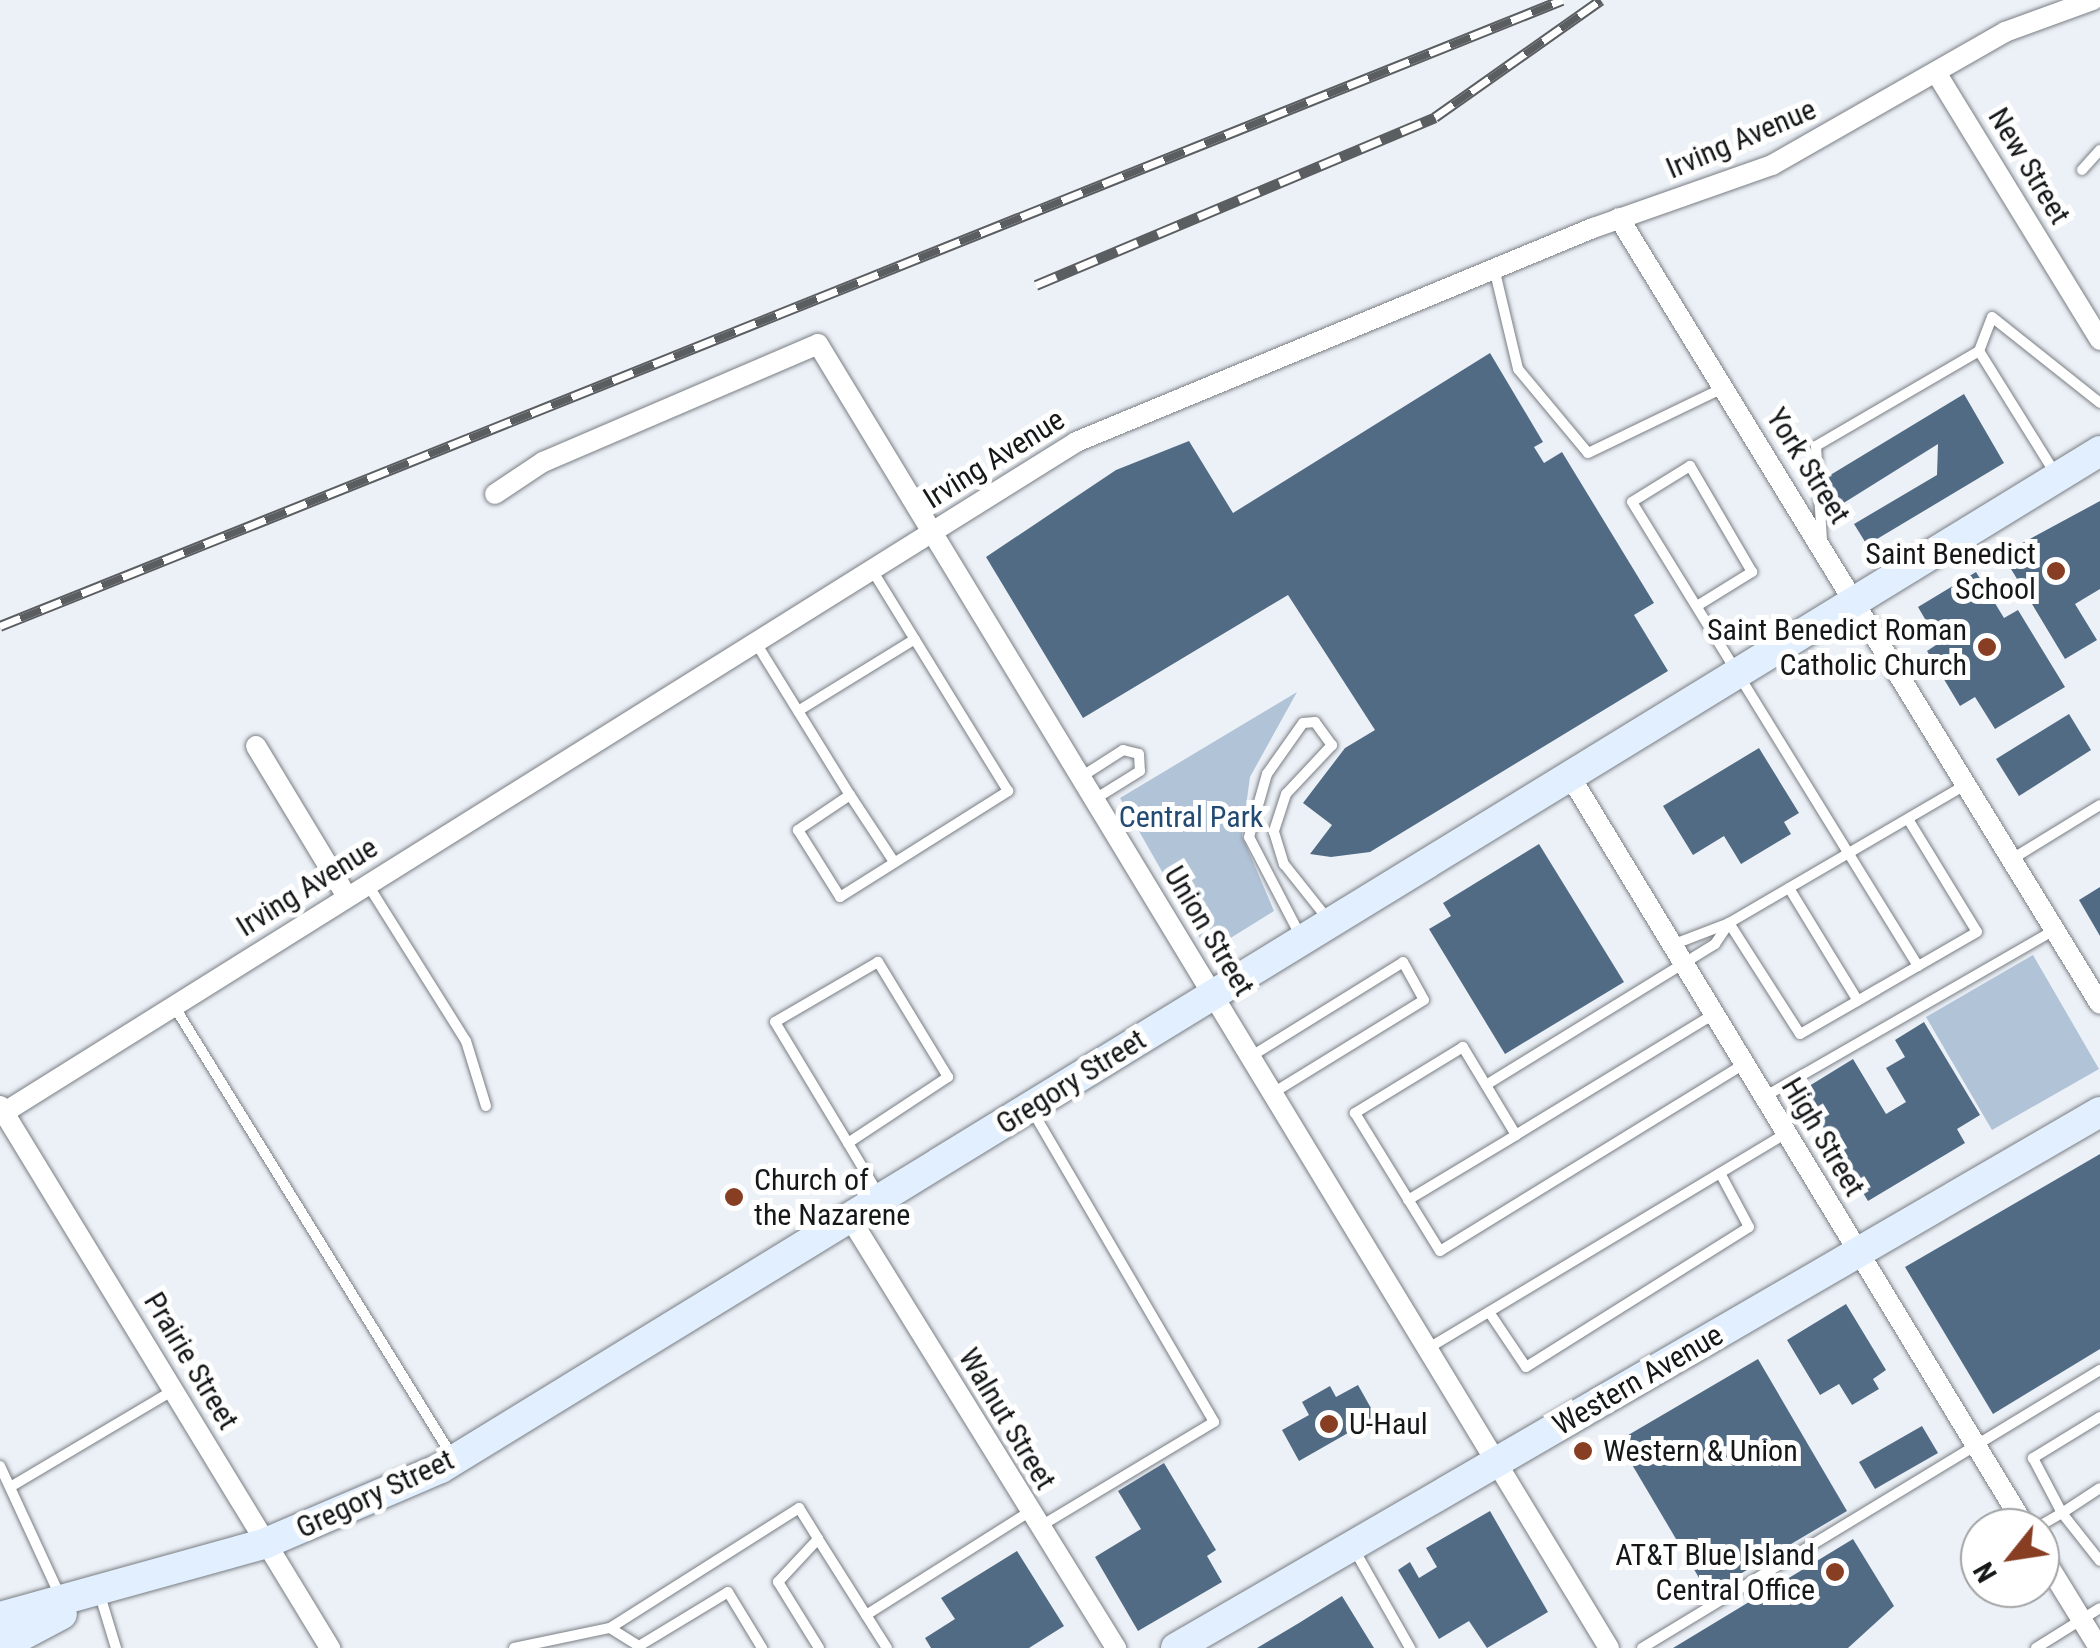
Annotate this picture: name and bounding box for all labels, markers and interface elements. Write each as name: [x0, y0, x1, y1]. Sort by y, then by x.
street label: Irving Avenue: [1661, 91, 1821, 187]
street label: New Street: [1980, 101, 2078, 231]
street label: York Street: [1758, 401, 1858, 531]
street label: Irving Avenue: [917, 402, 1071, 516]
place label: Saint Benedict School: [1865, 536, 2036, 606]
marker: Saint Benedict School: [2045, 560, 2067, 582]
place label: Saint Benedict Roman Catholic Church: [1707, 612, 1967, 682]
marker: Saint Benedict Roman Catholic Church: [1976, 636, 1998, 658]
park label: Central Park: [1119, 799, 1263, 835]
street label: Irving Avenue: [230, 830, 384, 944]
street label: Union Street: [1156, 860, 1262, 1002]
street label: Gregory Street: [990, 1022, 1152, 1142]
street label: High Street: [1774, 1071, 1872, 1203]
place label: Church of the Nazarene: [754, 1162, 910, 1232]
marker: Church of the Nazarene: [723, 1186, 745, 1208]
street label: Prairie Street: [136, 1286, 246, 1436]
street label: Western Avenue: [1547, 1317, 1729, 1443]
street label: Walnut Street: [951, 1342, 1063, 1496]
place label: U-Haul: [1349, 1406, 1428, 1442]
marker: U-Haul: [1318, 1413, 1340, 1435]
place label: Western & Union: [1603, 1433, 1798, 1469]
marker: Western & Union: [1572, 1440, 1594, 1462]
street label: Gregory Street: [291, 1442, 459, 1546]
north arrow: [1960, 1508, 2060, 1608]
place label: AT&T Blue Island Central Office: [1615, 1537, 1815, 1608]
text: N: [1967, 1557, 2004, 1588]
marker: AT&T Blue Island Central Office: [1824, 1561, 1846, 1583]

